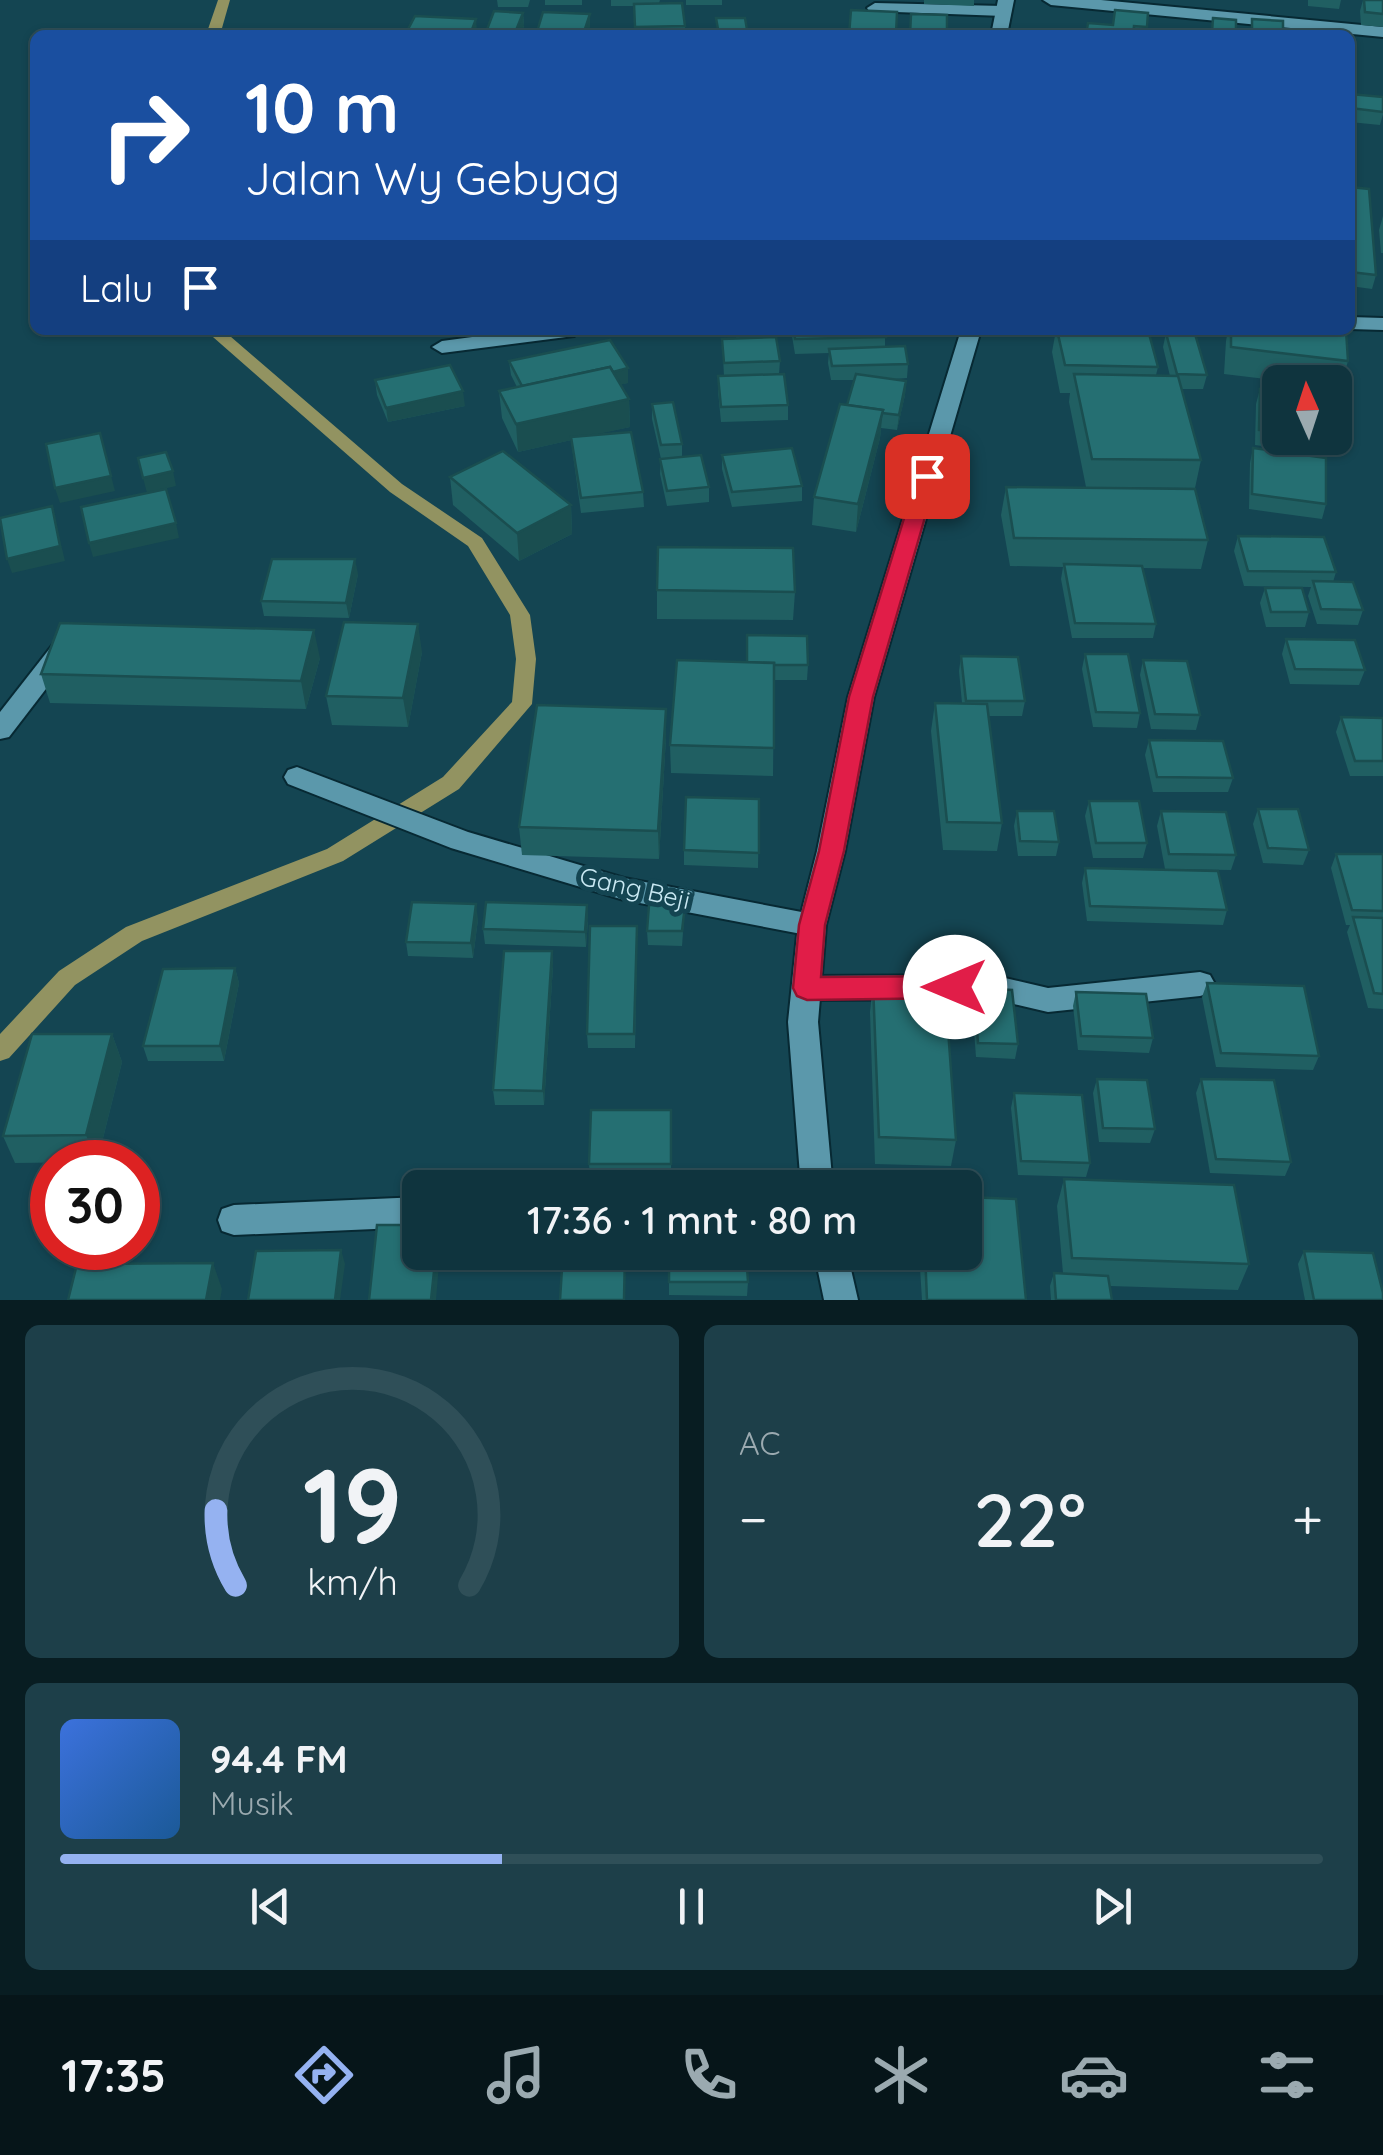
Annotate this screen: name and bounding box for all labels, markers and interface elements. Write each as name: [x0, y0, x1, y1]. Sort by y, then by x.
text: 10 m: [245, 63, 399, 151]
icon: right: [80, 70, 210, 200]
text: Jalan Wy Gebyag: [245, 150, 620, 206]
icon: arrive: [173, 260, 228, 315]
text: Lalu: [80, 264, 153, 312]
north arrow: [1262, 365, 1352, 455]
map controls: [1262, 365, 1352, 455]
pin: [885, 434, 970, 519]
icon: arrive: [900, 449, 955, 504]
street label: Gang Beji: [577, 860, 693, 915]
position arrow: [903, 935, 1007, 1039]
speed limit sign: 30: [30, 1140, 160, 1270]
text: 17:36 · 1 mnt · 80 m: [527, 1196, 857, 1244]
text: AC: [739, 1423, 780, 1463]
text: 19: [302, 1439, 402, 1569]
text: 22°: [974, 1472, 1086, 1566]
text: −: [739, 1484, 768, 1553]
text: +: [1292, 1484, 1323, 1553]
text: km/h: [307, 1559, 397, 1604]
text: 94.4 FM: [210, 1735, 348, 1783]
text: Musik: [210, 1783, 294, 1823]
icon: previous: [243, 1879, 298, 1934]
icon: pause: [664, 1879, 719, 1934]
icon: next: [1085, 1879, 1140, 1934]
icon: directions: [289, 2040, 359, 2110]
icon: music: [481, 2040, 551, 2110]
icon: phone: [674, 2040, 744, 2110]
icon: climate: [866, 2040, 936, 2110]
icon: car: [1059, 2040, 1129, 2110]
icon: filters: [1252, 2040, 1322, 2110]
text: 17:35: [61, 2047, 166, 2103]

